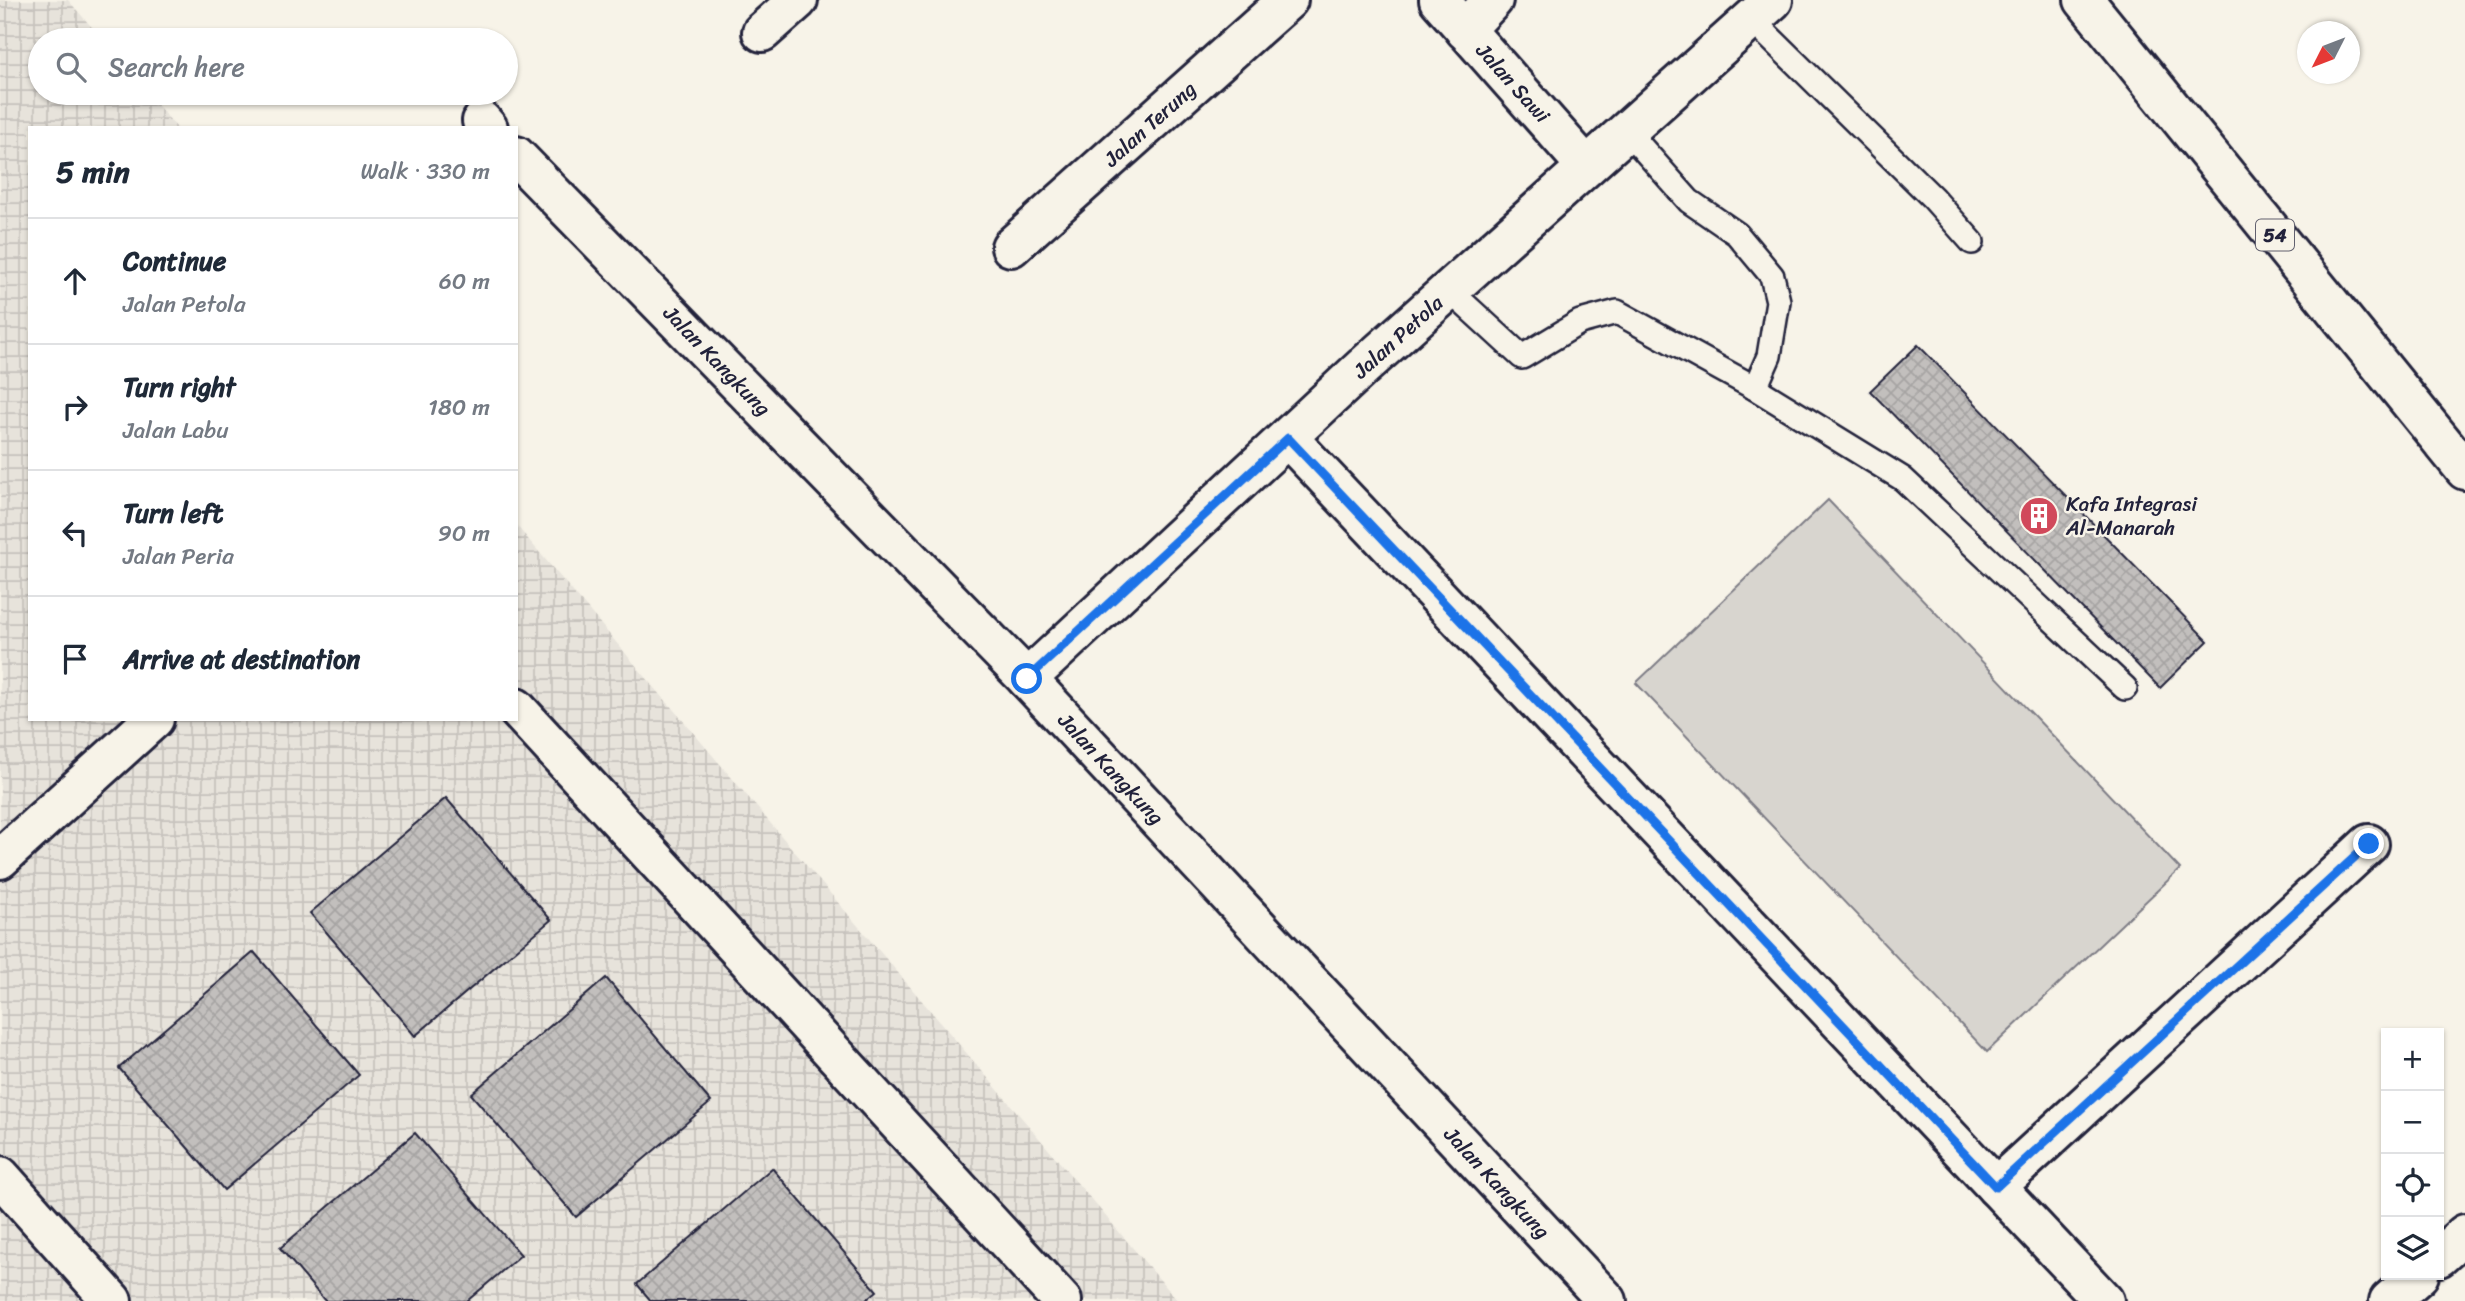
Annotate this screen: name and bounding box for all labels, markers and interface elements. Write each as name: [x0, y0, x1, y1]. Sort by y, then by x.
north arrow: [2297, 21, 2360, 84]
search box: [28, 28, 518, 105]
street label: Jalan Sawi: [1466, 33, 1561, 133]
text: Search here: [108, 44, 245, 90]
icon: search: [52, 48, 90, 86]
street label: Jalan Terung: [1094, 71, 1206, 177]
text: 5 min: [56, 145, 130, 199]
text: Walk · 330 m: [360, 151, 490, 192]
road number: 54: [2256, 219, 2294, 250]
text: Continue: [123, 238, 226, 284]
text: 60 m: [439, 261, 490, 302]
icon: ahead: [56, 262, 94, 300]
text: Jalan Petola: [123, 284, 245, 325]
street label: Jalan Petola: [1343, 285, 1453, 389]
street label: Jalan Kangkung: [653, 295, 781, 426]
text: Turn right: [123, 364, 236, 410]
text: 180 m: [428, 387, 490, 428]
icon: right: [56, 388, 94, 426]
text: Jalan Labu: [123, 410, 229, 451]
place label: Kafa Integrasi Al-Manarah: [2065, 485, 2198, 547]
text: Turn left: [123, 490, 223, 536]
building icon: Kafa Integrasi Al-Manarah: [2018, 495, 2060, 537]
text: 90 m: [438, 513, 490, 554]
icon: left: [56, 514, 94, 552]
text: Jalan Peria: [123, 536, 234, 577]
text: Arrive at destination: [123, 636, 360, 682]
icon: arrive: [56, 640, 94, 678]
route start: [1011, 663, 1042, 694]
street label: Jalan Kangkung: [1048, 703, 1174, 835]
route end: [2353, 828, 2384, 859]
map controls: [2381, 1028, 2444, 1280]
button: +: [2381, 1028, 2444, 1091]
button: −: [2381, 1091, 2444, 1154]
street label: Jalan Kangkung: [1434, 1117, 1560, 1249]
button: locate: [2381, 1154, 2444, 1217]
button: layers: [2381, 1217, 2444, 1280]

